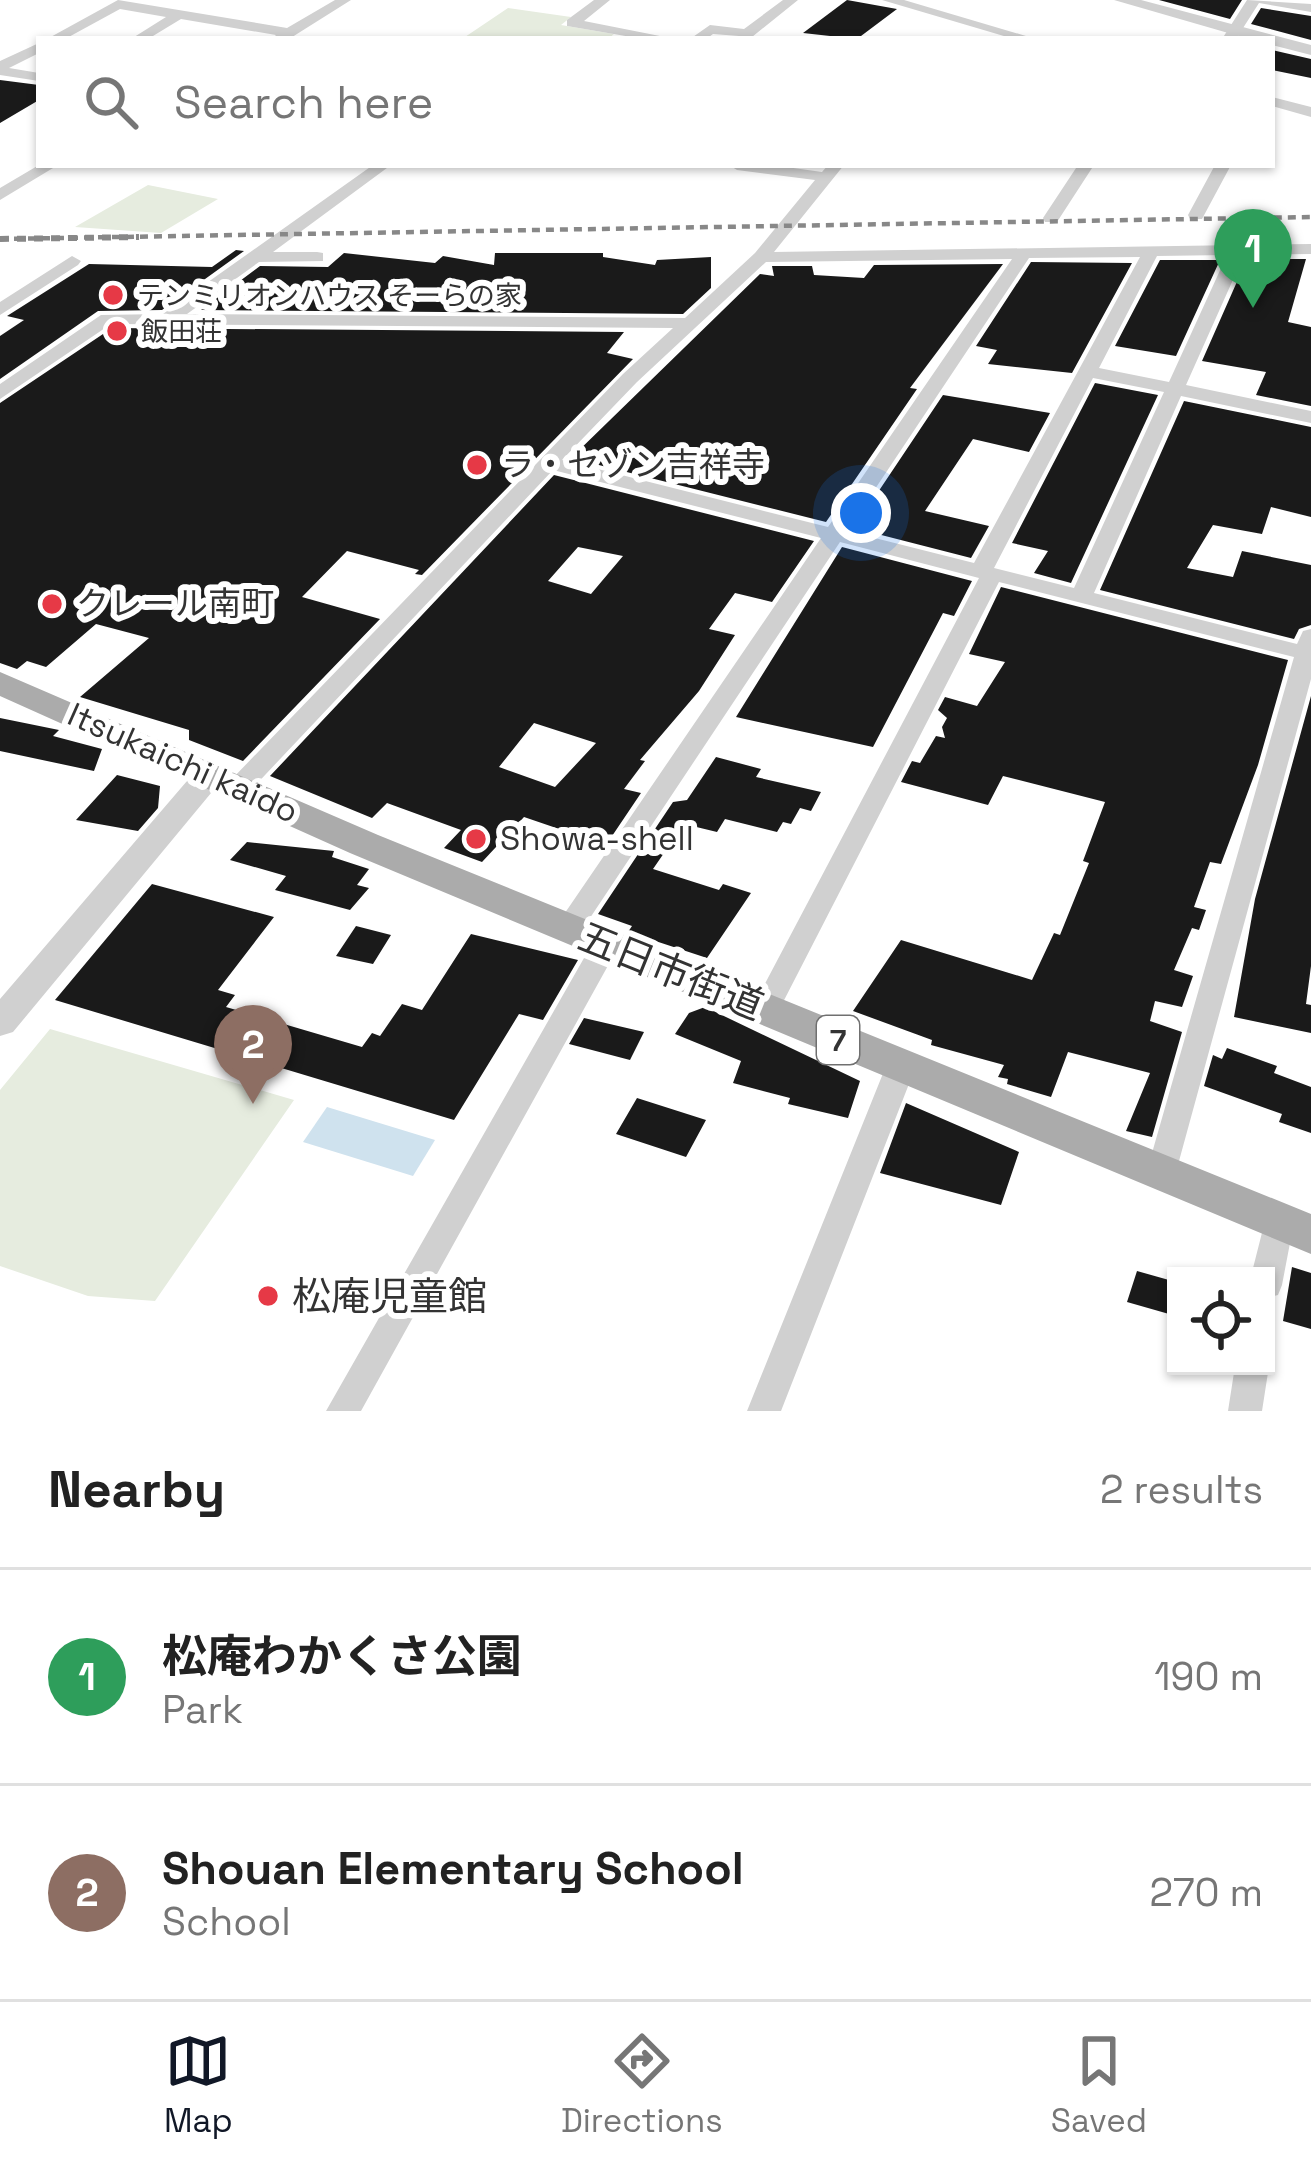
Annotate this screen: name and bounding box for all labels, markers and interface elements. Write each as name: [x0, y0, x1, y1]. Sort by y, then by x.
search box: [36, 36, 1275, 168]
icon: search: [78, 69, 144, 135]
text: Search here: [174, 74, 433, 131]
pin: 1: [1214, 209, 1292, 308]
place label: テンミリオンハウス そーらの家: [137, 278, 522, 313]
marker: テンミリオンハウス そーらの家: [100, 282, 126, 308]
place label: 飯田荘: [141, 314, 222, 349]
marker: 飯田荘: [104, 318, 130, 344]
place label: ラ・セゾン吉祥寺: [501, 444, 765, 486]
marker: ラ・セゾン吉祥寺: [464, 452, 490, 478]
your location: [831, 483, 891, 543]
place label: クレール南町: [76, 583, 274, 625]
marker: クレール南町: [39, 591, 65, 617]
street label: Itsukaichi kaido: [61, 693, 305, 833]
place label: Showa-shell: [500, 818, 694, 860]
marker: Showa-shell: [463, 826, 489, 852]
street label: 五日市街道: [571, 912, 771, 1030]
pin: 2: [214, 1005, 292, 1104]
road number: 7: [817, 1016, 859, 1064]
map controls: [1167, 1267, 1275, 1375]
button: locate: [1167, 1267, 1275, 1375]
place label: 松庵児童館: [292, 1272, 487, 1321]
marker: 松庵児童館: [255, 1283, 281, 1309]
text: Nearby: [48, 1457, 225, 1522]
text: 2 results: [1100, 1465, 1263, 1514]
text: 松庵わかくさ公園: [162, 1628, 522, 1685]
text: 1: [78, 1652, 96, 1701]
text: 190 m: [1154, 1652, 1263, 1701]
text: Park: [162, 1685, 243, 1734]
text: Shouan Elementary School: [162, 1840, 744, 1897]
text: 2: [75, 1868, 99, 1917]
text: 270 m: [1150, 1868, 1263, 1917]
text: School: [162, 1897, 291, 1946]
tab: Map: [164, 2028, 233, 2142]
tab: Directions: [561, 2028, 723, 2142]
tab: Saved: [1051, 2028, 1147, 2142]

